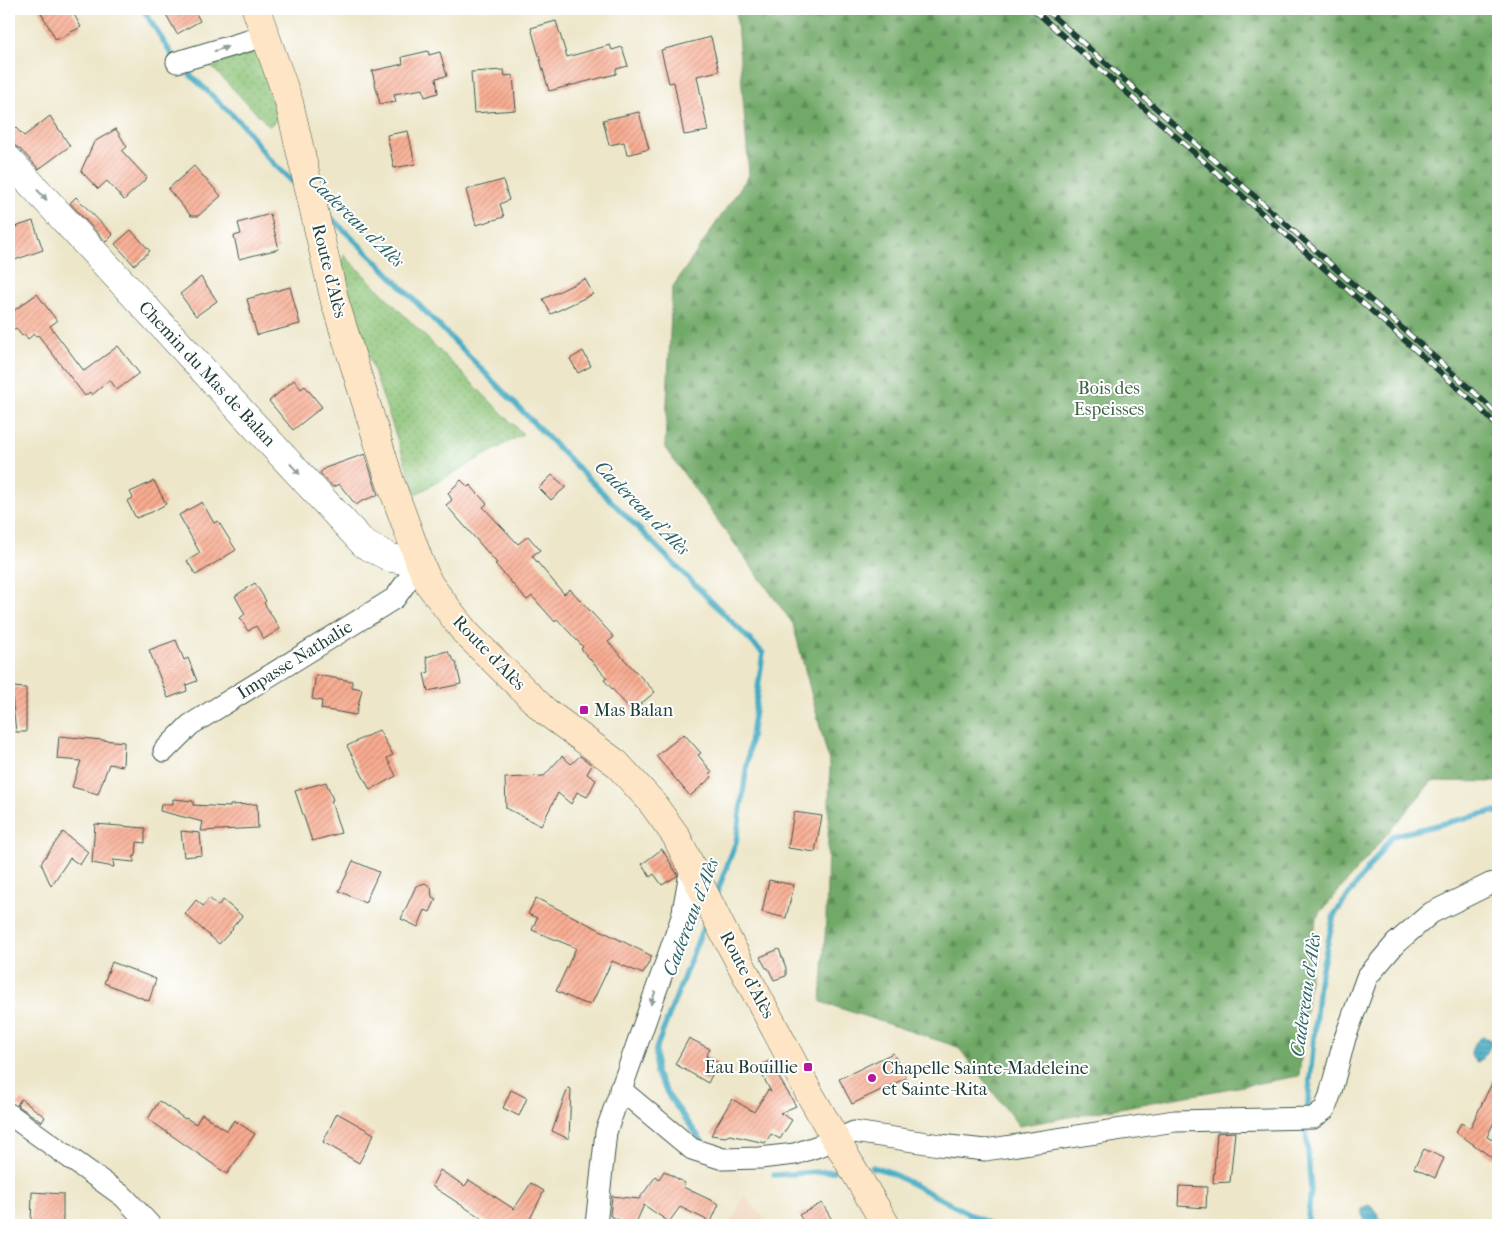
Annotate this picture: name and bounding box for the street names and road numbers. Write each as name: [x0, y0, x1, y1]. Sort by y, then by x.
street label: Route d'Alès: [307, 222, 351, 320]
street label: Chemin du Mas de Balan: [134, 297, 280, 451]
street label: Route d'Alès: [448, 611, 530, 695]
street label: Impasse Nathalie: [234, 616, 356, 704]
street label: Route d'Alès: [715, 928, 779, 1023]

